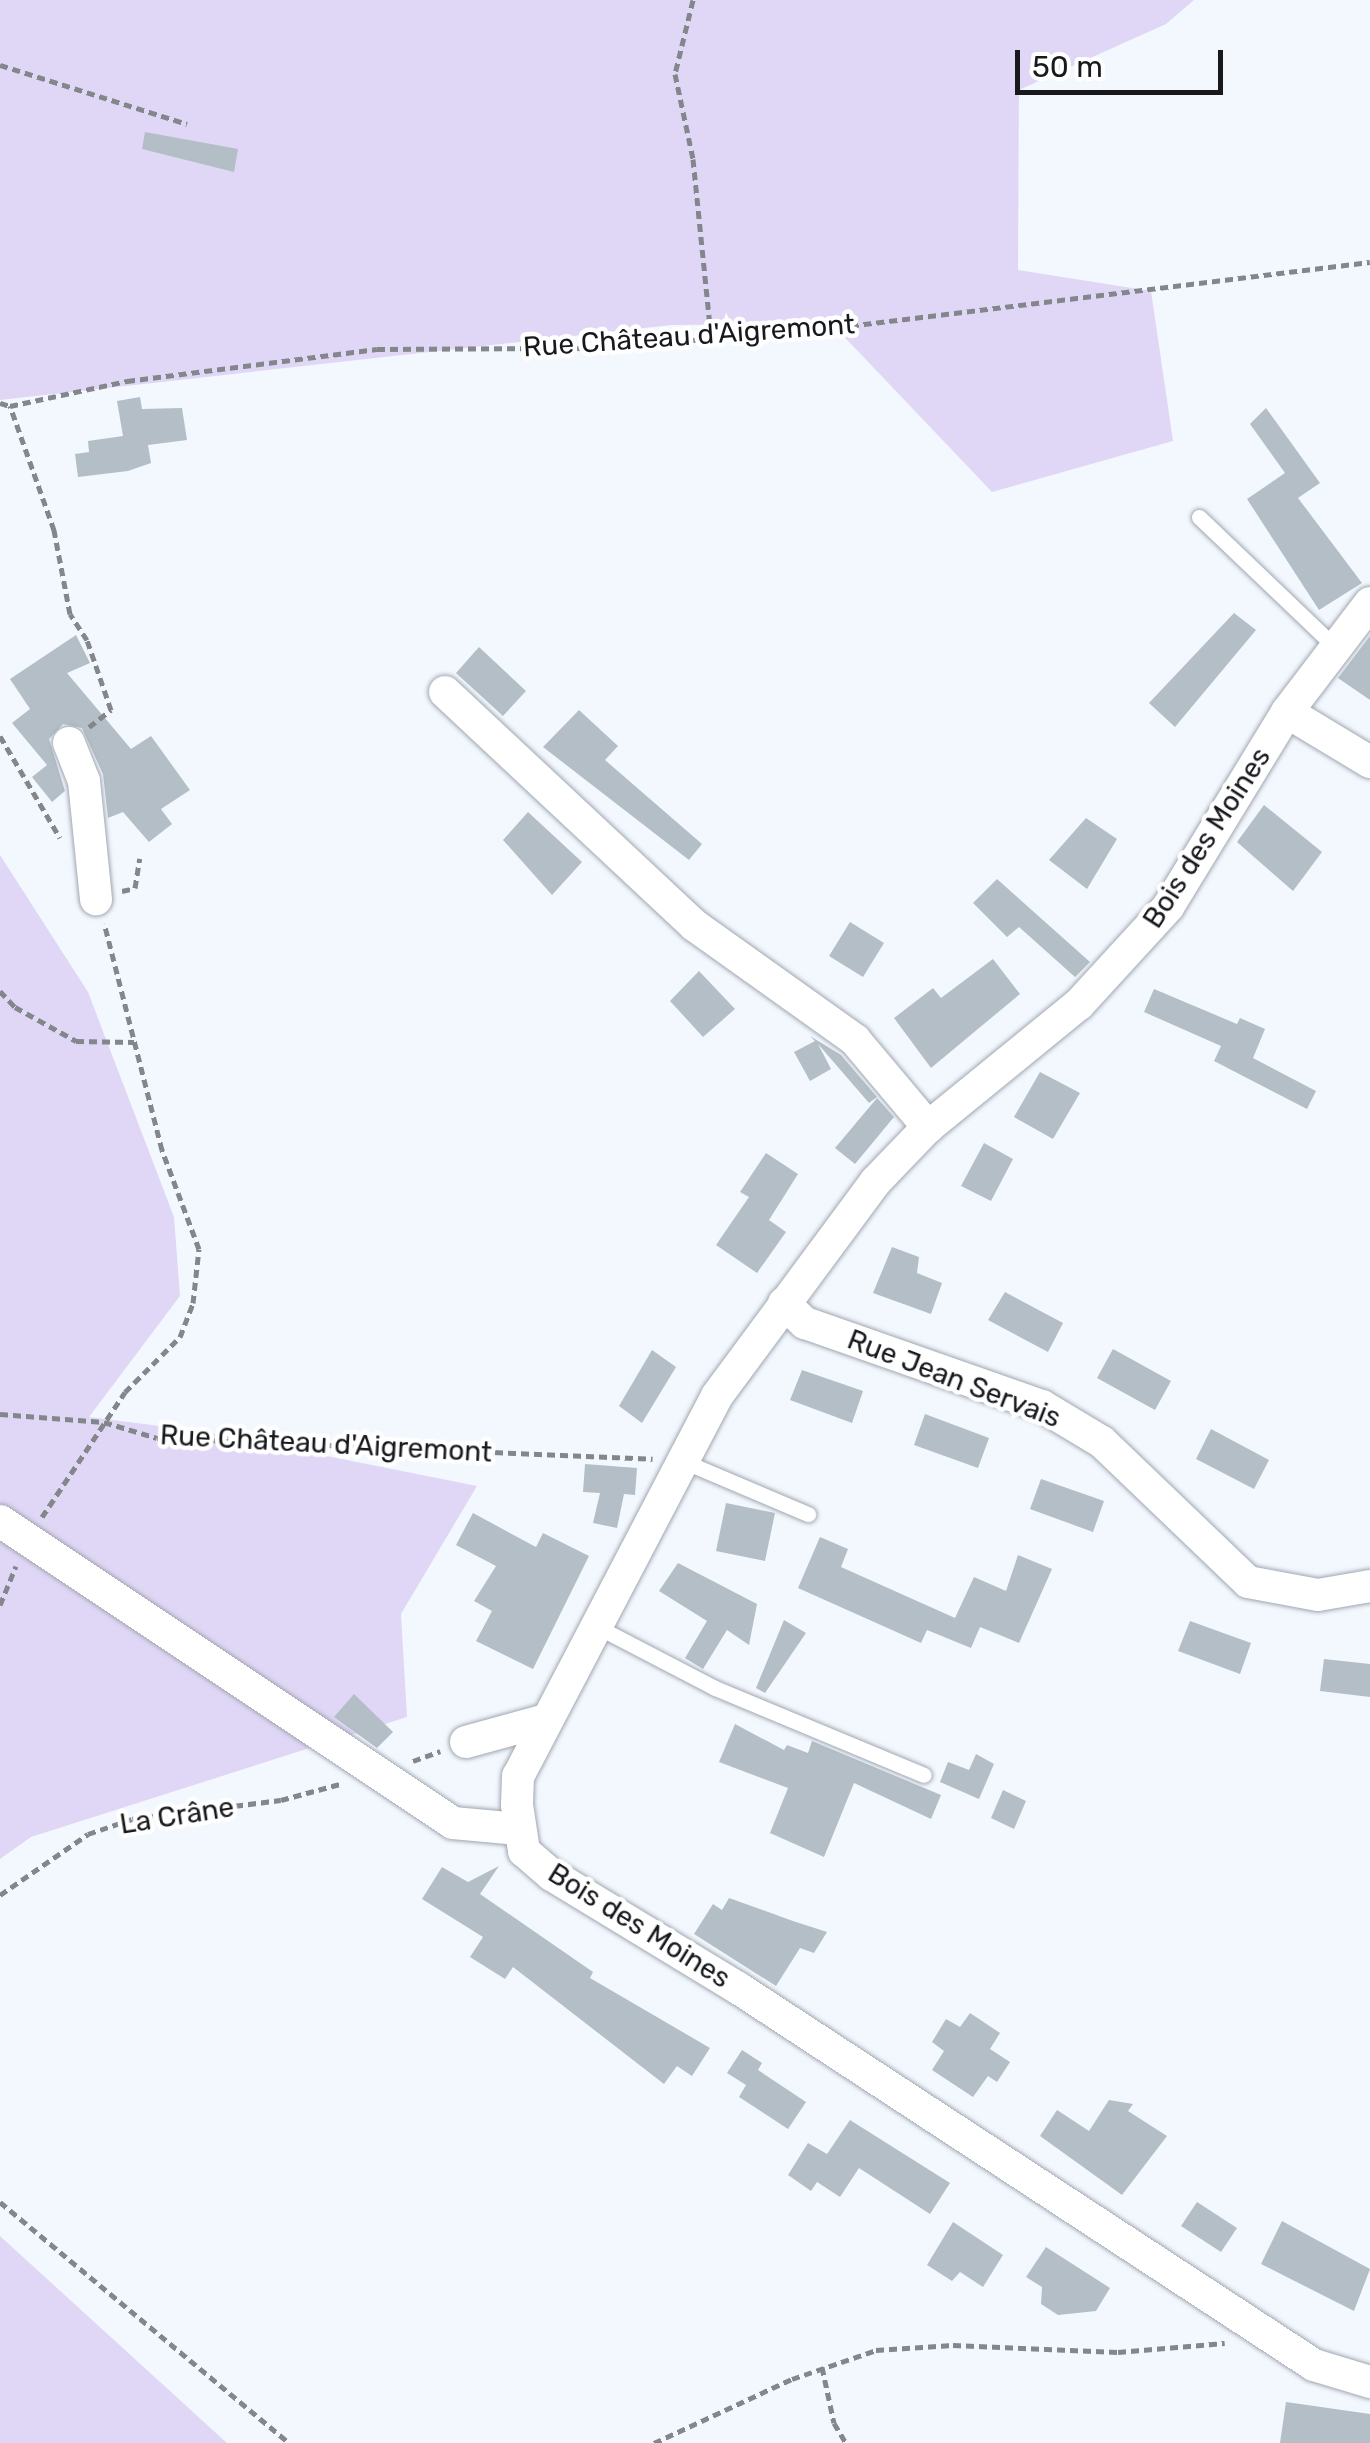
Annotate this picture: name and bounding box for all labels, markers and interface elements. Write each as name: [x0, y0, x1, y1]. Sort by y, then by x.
scale bar: [1020, 30, 1228, 92]
text: 50 m: [1032, 49, 1103, 85]
street label: Rue Château d'Aigremont: [522, 308, 856, 364]
street label: Bois des Moines: [1136, 742, 1278, 934]
street label: Rue Jean Servais: [843, 1323, 1065, 1435]
street label: Rue Château d'Aigremont: [159, 1419, 493, 1469]
street label: La Crâne: [117, 1790, 237, 1842]
street label: Bois des Moines: [542, 1857, 736, 1995]

